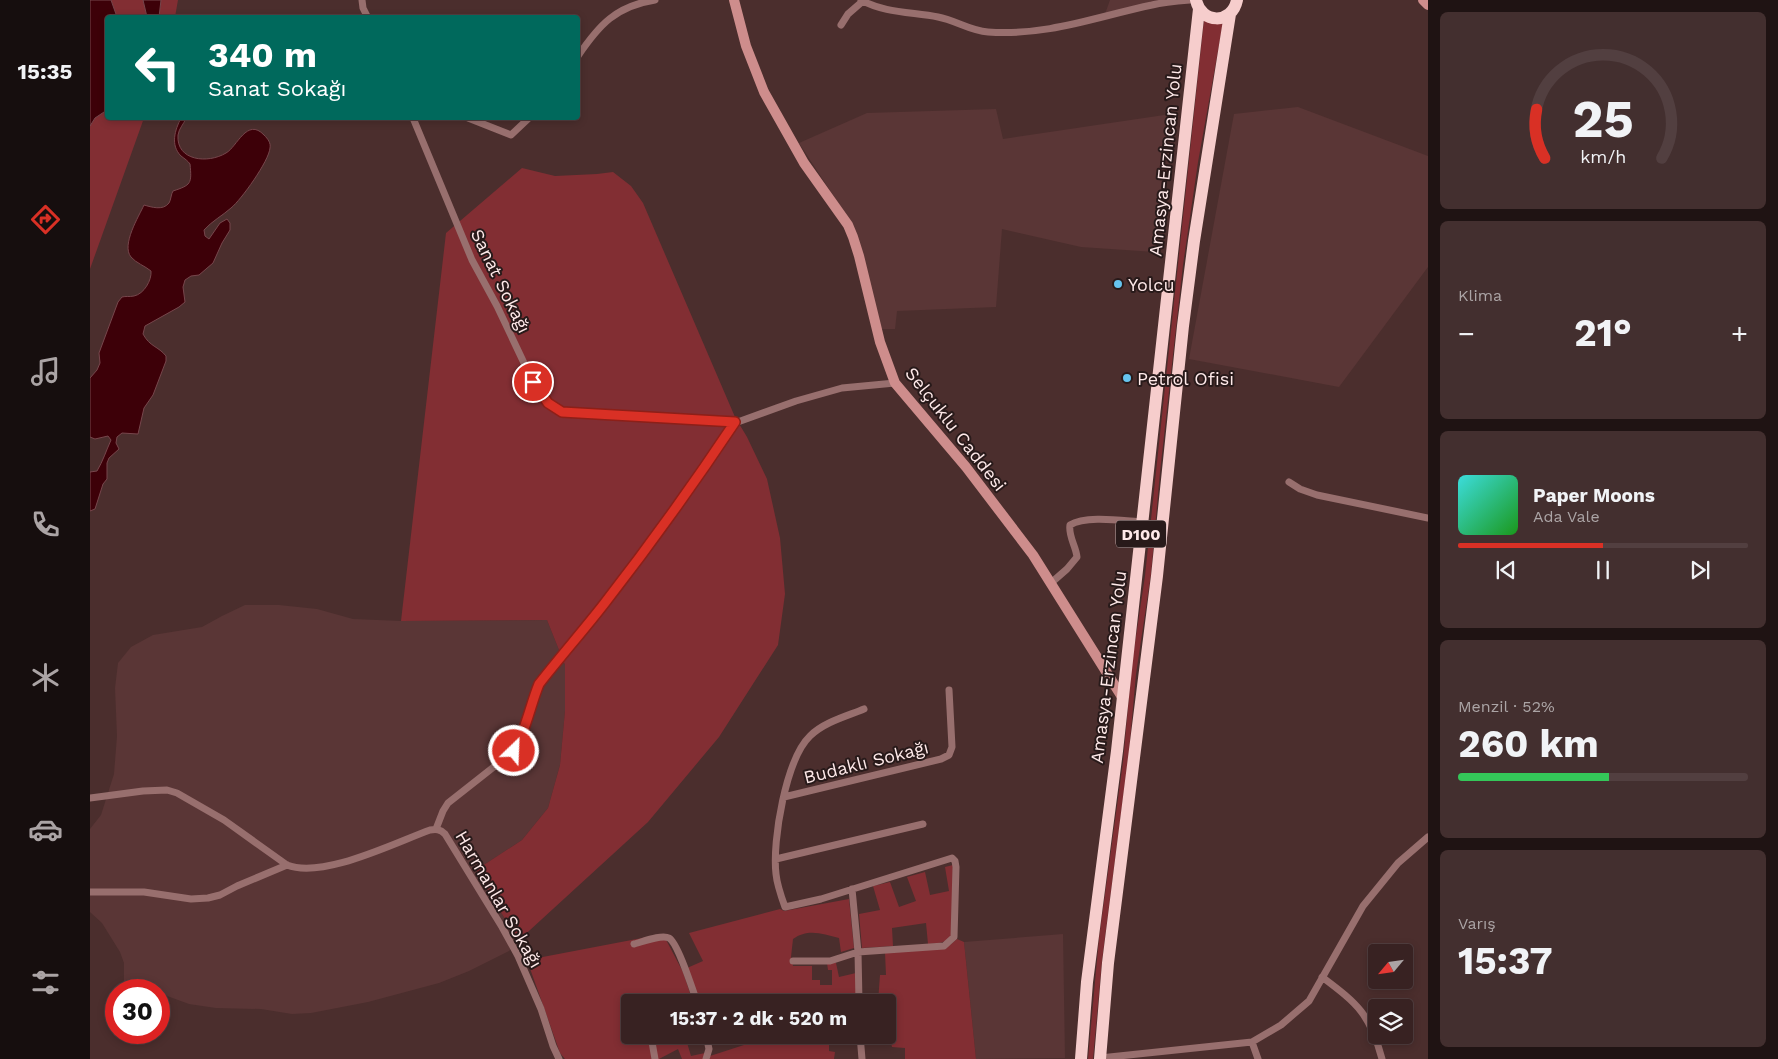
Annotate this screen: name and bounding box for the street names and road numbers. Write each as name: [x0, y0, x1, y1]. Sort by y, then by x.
street label: Amasya-Erzincan Yolu: [1144, 63, 1186, 257]
street label: Sanat Sokağı: [467, 226, 535, 336]
street label: Selçuklu Caddesi: [901, 363, 1011, 495]
road number: D100: [1116, 520, 1166, 548]
street label: Amasya-Erzincan Yolu: [1086, 570, 1130, 764]
street label: Budaklı Sokağı: [801, 736, 931, 788]
street label: Harmanlar Sokağı: [451, 827, 547, 971]

